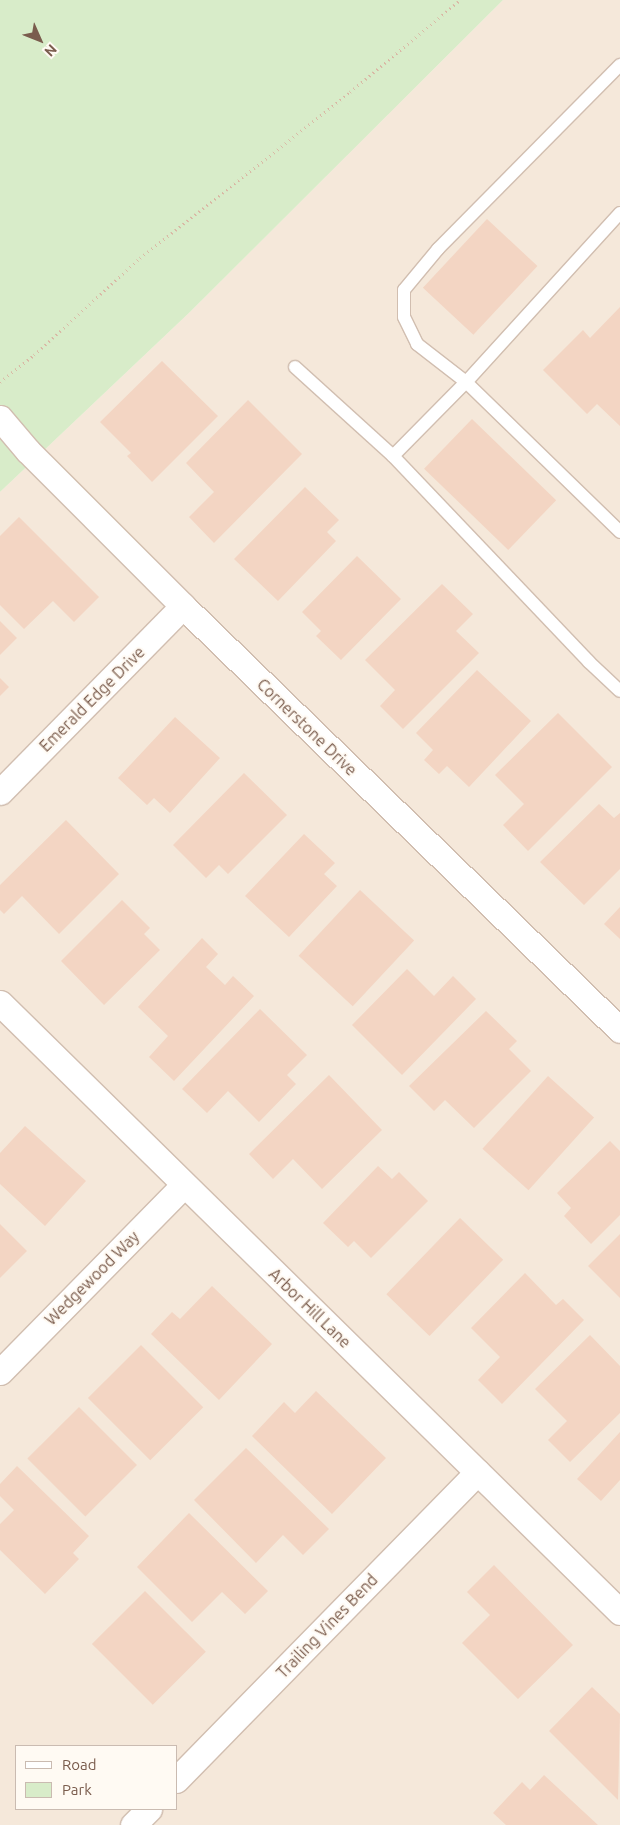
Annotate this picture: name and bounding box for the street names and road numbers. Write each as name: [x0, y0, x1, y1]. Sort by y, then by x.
street label: Emerald Edge Drive: [35, 642, 149, 756]
street label: Cornerstone Drive: [253, 675, 361, 779]
street label: Wedgewood Way: [41, 1227, 143, 1329]
street label: Arbor Hill Lane: [265, 1264, 355, 1352]
street label: Trailing Vines Bend: [272, 1570, 382, 1682]

